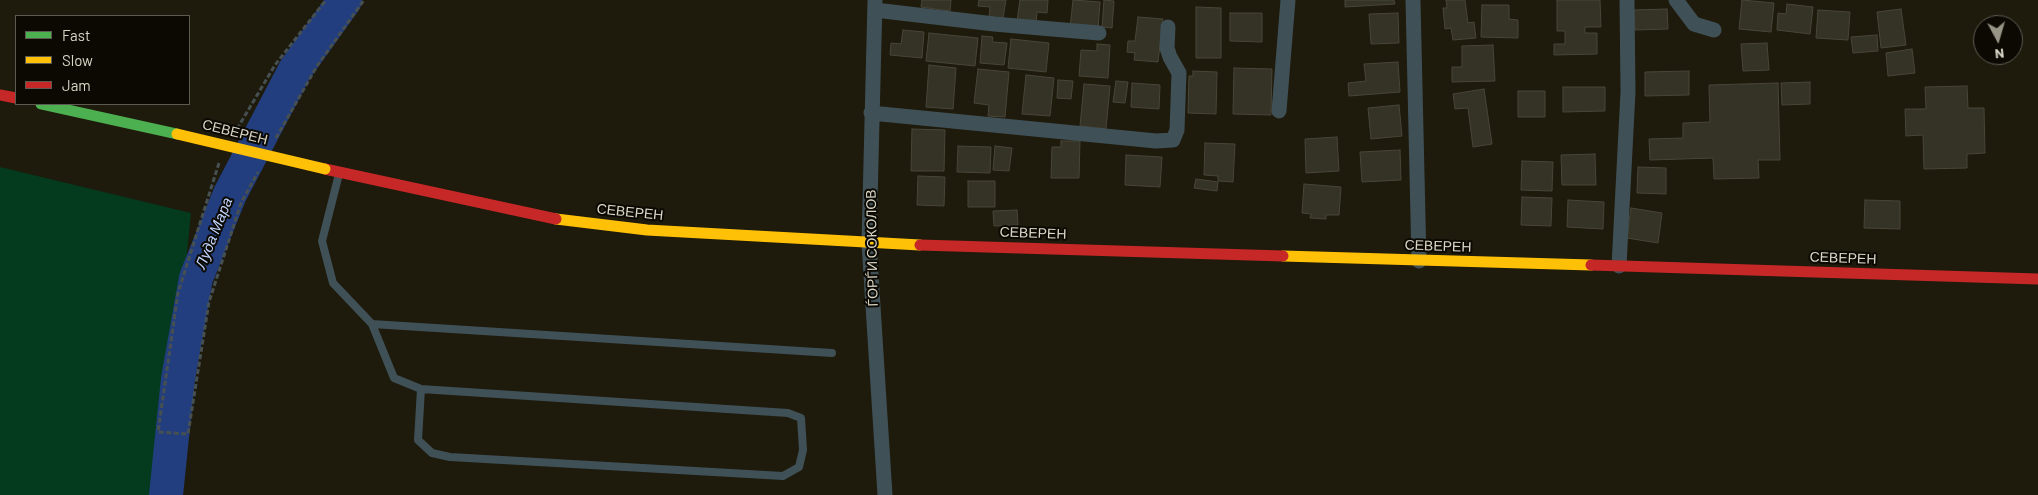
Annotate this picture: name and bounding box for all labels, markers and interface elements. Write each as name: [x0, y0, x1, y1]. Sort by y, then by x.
legend: [15, 15, 190, 105]
north arrow: [1973, 15, 2023, 65]
text: Fast: [62, 26, 90, 44]
text: N: [1994, 45, 2005, 63]
text: Slow: [62, 51, 93, 69]
text: Jam: [62, 76, 91, 94]
street label: СЕВЕРЕН: [201, 116, 269, 148]
street label: ЃОРЃИ СОКОЛОВ: [863, 189, 881, 307]
water label: Луда Мара: [192, 195, 236, 271]
street label: СЕВЕРЕН: [596, 200, 664, 224]
street label: СЕВЕРЕН: [999, 223, 1067, 243]
street label: СЕВЕРЕН: [1404, 236, 1472, 256]
street label: СЕВЕРЕН: [1809, 248, 1877, 268]

